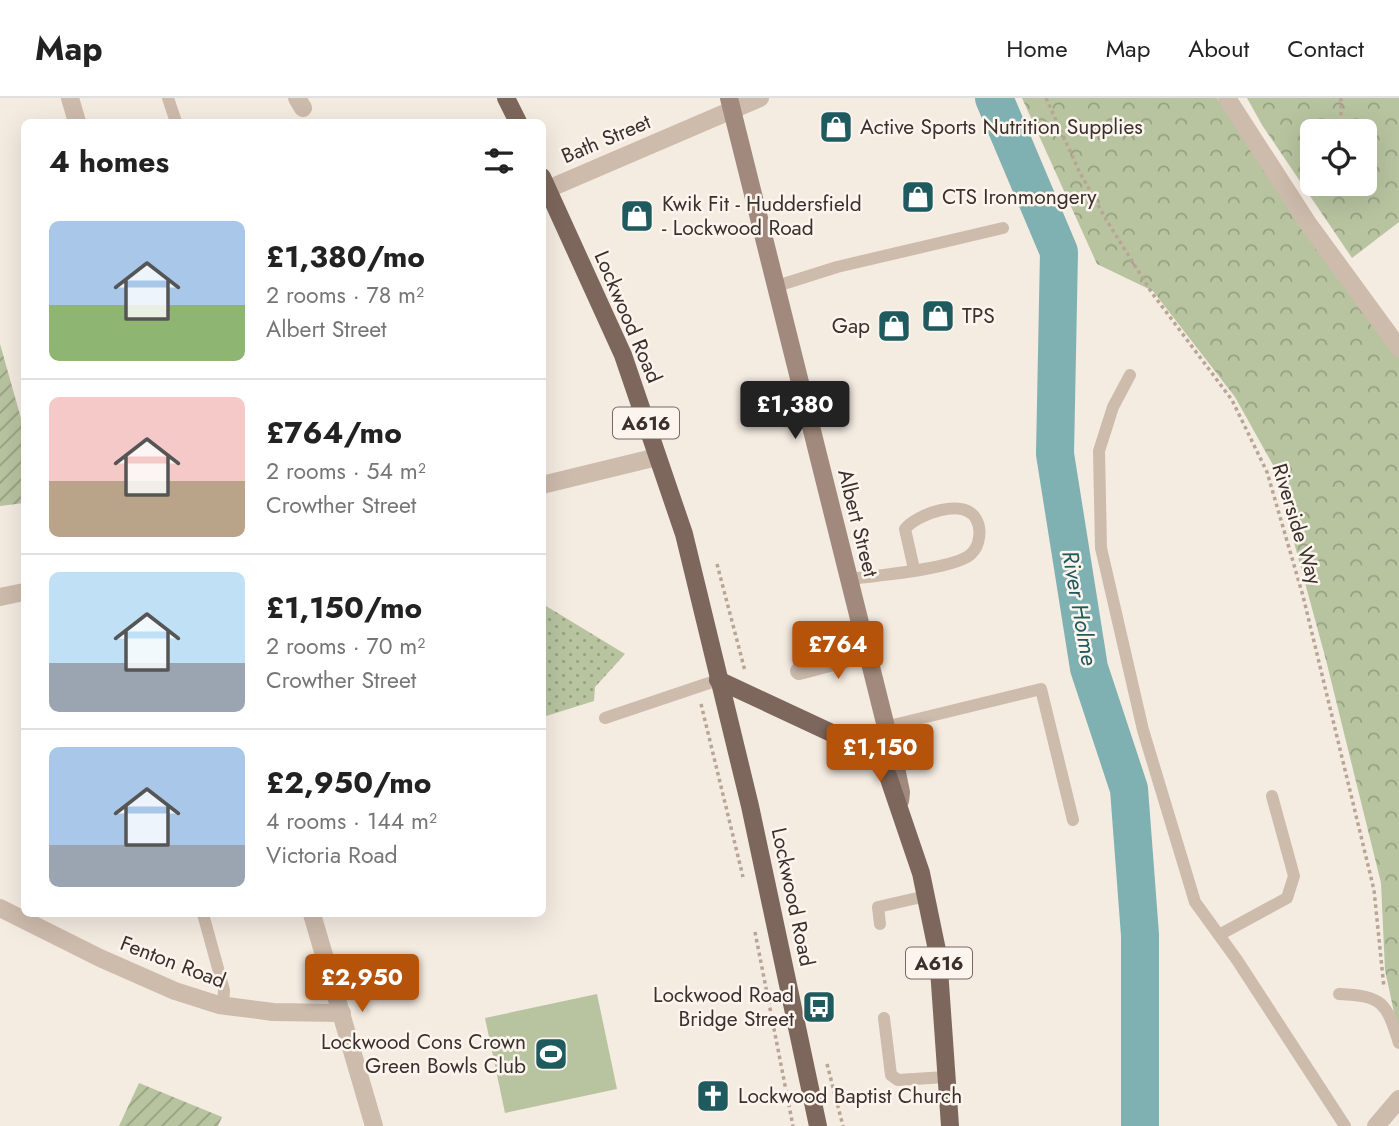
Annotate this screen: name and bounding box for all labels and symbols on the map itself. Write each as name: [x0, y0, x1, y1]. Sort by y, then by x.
street label: Bath Street: [557, 107, 655, 171]
shop icon: Active Sports Nutrition Supplies: [817, 108, 855, 146]
place label: Active Sports Nutrition Supplies: [860, 112, 1143, 142]
shop icon: CTS Ironmongery: [899, 178, 937, 216]
place label: CTS Ironmongery: [942, 182, 1097, 212]
place label: Kwik Fit - Huddersfield - Lockwood Road: [662, 189, 862, 243]
shop icon: Kwik Fit - Huddersfield - Lockwood Road: [618, 197, 656, 235]
street label: Lockwood Road: [587, 246, 669, 388]
shop icon: TPS: [919, 297, 957, 335]
place label: TPS: [962, 301, 995, 331]
shop icon: Gap: [875, 307, 913, 345]
place label: Gap: [832, 311, 870, 341]
pin: £1,380: [738, 382, 852, 441]
road number: A616: [613, 408, 679, 438]
street label: Riverside Way: [1264, 460, 1330, 589]
street label: Albert Street: [830, 466, 886, 580]
water label: River Holme: [1053, 548, 1107, 669]
pin: £764: [797, 622, 879, 681]
pin: £1,150: [823, 724, 937, 784]
street label: Lockwood Road: [764, 825, 822, 969]
street label: Fenton Road: [116, 928, 230, 996]
road number: A616: [906, 948, 972, 978]
pin: £2,950: [305, 954, 419, 1014]
place label: Lockwood Road Bridge Street: [653, 980, 794, 1034]
bus stop icon: Lockwood Road Bridge Street: [800, 988, 838, 1026]
place label: Lockwood Cons Crown Green Bowls Club: [321, 1027, 526, 1081]
sports icon: Lockwood Cons Crown Green Bowls Club: [532, 1035, 570, 1073]
church icon: Lockwood Baptist Church: [694, 1077, 732, 1115]
place label: Lockwood Baptist Church: [738, 1081, 962, 1111]

